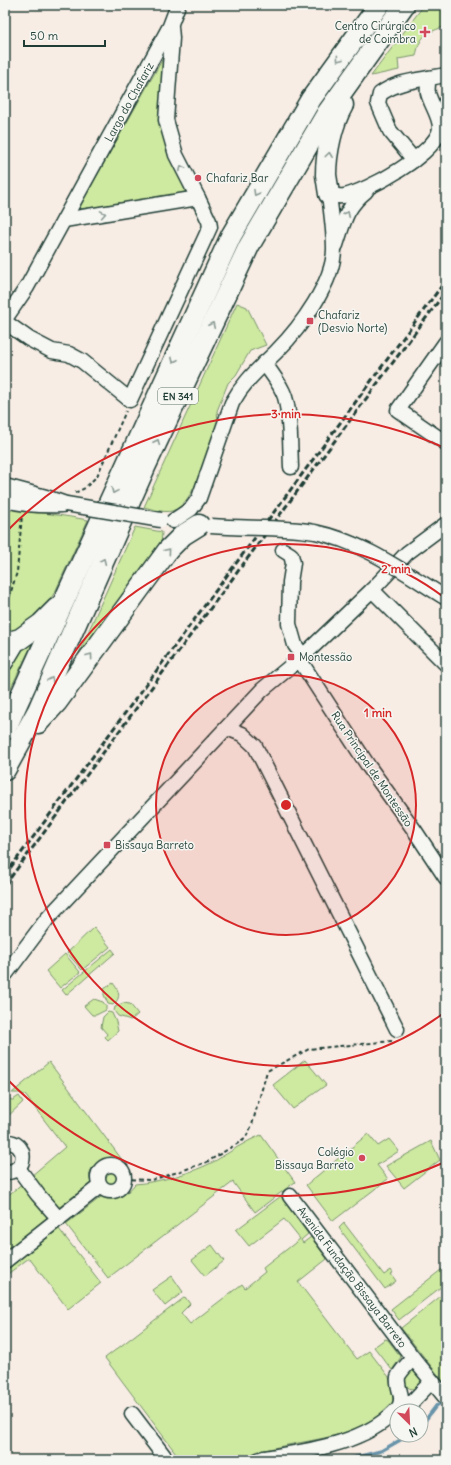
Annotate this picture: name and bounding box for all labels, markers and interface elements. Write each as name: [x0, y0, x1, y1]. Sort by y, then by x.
place label: Centro Cirúrgico de Coimbra: [335, 19, 416, 46]
scale bar: [24, 22, 105, 48]
marker: Centro Cirúrgico de Coimbra: [419, 26, 431, 38]
text: 50 m: [30, 28, 59, 43]
one-way arrow: [337, 55, 344, 62]
street label: Largo do Chafariz: [101, 60, 157, 144]
one-way arrow: [324, 152, 333, 158]
one-way arrow: [180, 164, 187, 172]
place label: Chafariz Bar: [206, 171, 269, 185]
marker: Chafariz Bar: [193, 173, 203, 183]
one-way arrow: [254, 189, 261, 196]
one-way arrow: [100, 210, 106, 219]
one-way arrow: [342, 211, 350, 219]
place label: Chafariz (Desvio Norte): [318, 308, 387, 335]
marker: Chafariz (Desvio Norte): [305, 316, 315, 326]
one-way arrow: [207, 321, 215, 329]
one-way arrow: [171, 356, 179, 363]
road number: EN 341: [158, 388, 198, 404]
text: 3 min: [271, 406, 301, 421]
one-way arrow: [152, 439, 160, 447]
one-way arrow: [111, 487, 119, 494]
one-way arrow: [163, 549, 170, 556]
one-way arrow: [99, 558, 107, 565]
text: 2 min: [381, 561, 411, 576]
place label: Montessão: [299, 650, 352, 664]
marker: Montessão: [286, 652, 296, 662]
one-way arrow: [86, 653, 93, 660]
one-way arrow: [46, 677, 54, 684]
text: 1 min: [364, 705, 392, 720]
street label: Rua Principal de Montessão: [328, 709, 416, 829]
centre of rings: [279, 798, 293, 812]
place label: Bissaya Barreto: [115, 838, 194, 852]
marker: Bissaya Barreto: [102, 840, 112, 850]
place label: Colégio Bissaya Barreto: [275, 1145, 354, 1172]
marker: Colégio Bissaya Barreto: [357, 1153, 367, 1163]
street label: Avenida Fundação Bissaya Barreto: [294, 1204, 410, 1350]
north arrow: [389, 1403, 429, 1443]
text: N: [407, 1424, 419, 1440]

